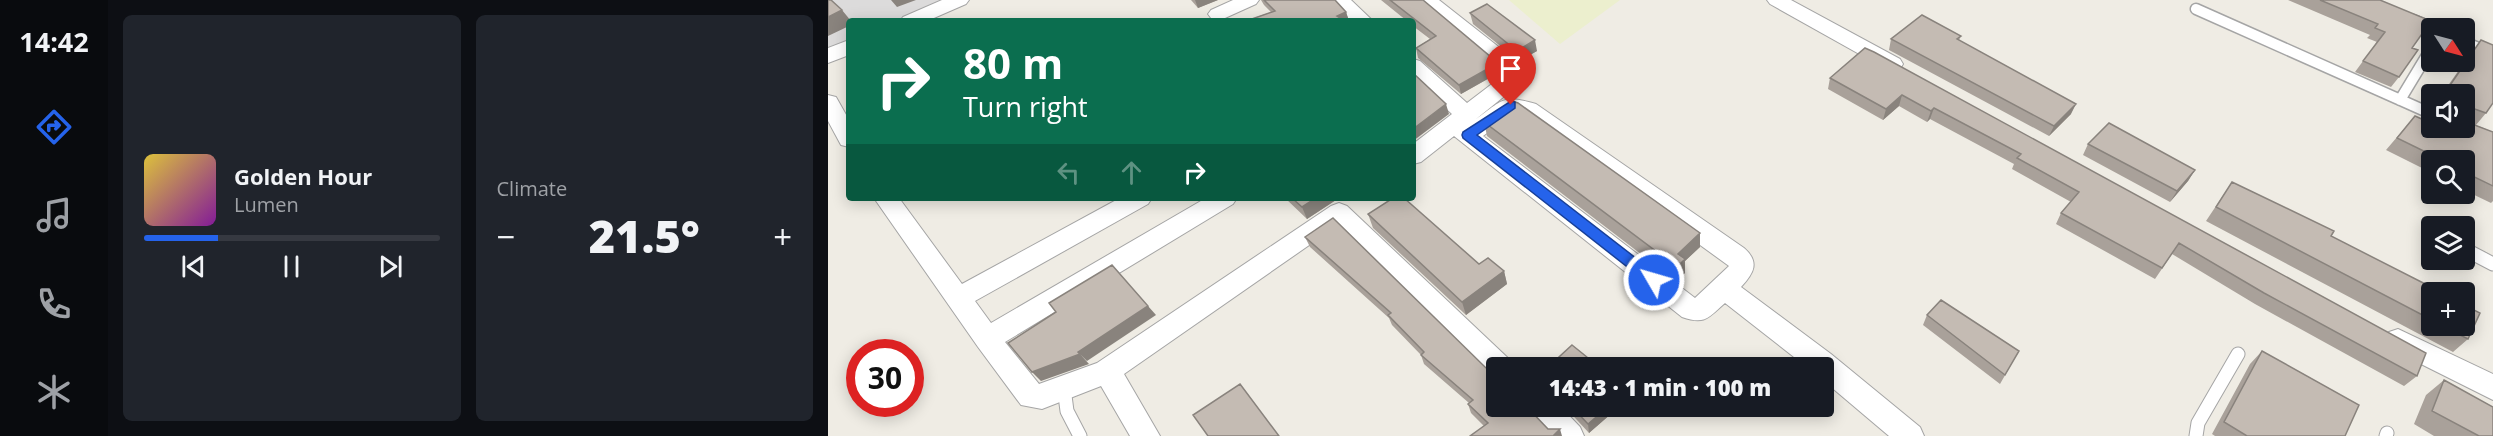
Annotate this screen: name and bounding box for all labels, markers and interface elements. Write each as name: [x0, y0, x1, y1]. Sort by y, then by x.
north arrow: [2421, 18, 2475, 72]
map controls: [2421, 18, 2475, 336]
text: 14:42: [19, 23, 89, 60]
text: 80 m: [963, 34, 1063, 91]
icon: right: [864, 42, 942, 120]
pin: [1485, 43, 1536, 105]
icon: arrive: [1494, 52, 1527, 85]
button: sound: [2421, 84, 2475, 138]
text: Turn right: [963, 88, 1088, 125]
icon: directions: [33, 106, 75, 148]
button: search: [2421, 150, 2475, 204]
icon: left: [1052, 156, 1085, 189]
icon: ahead: [1115, 156, 1148, 189]
icon: right: [1178, 156, 1211, 189]
text: Golden Hour: [234, 161, 372, 191]
text: Climate: [497, 175, 567, 202]
text: Lumen: [234, 191, 299, 218]
icon: music: [33, 194, 75, 236]
text: 21.5°: [589, 205, 700, 266]
text: −: [497, 214, 515, 259]
text: +: [773, 214, 792, 259]
button: layers: [2421, 216, 2475, 270]
position arrow: [1622, 248, 1686, 312]
icon: previous: [177, 250, 210, 283]
icon: pause: [275, 250, 308, 283]
icon: next: [374, 250, 407, 283]
button: +: [2421, 282, 2475, 336]
icon: phone: [33, 283, 75, 325]
speed limit sign: 30: [846, 339, 924, 417]
icon: climate: [33, 371, 75, 413]
text: 14:43 · 1 min · 100 m: [1549, 372, 1771, 402]

